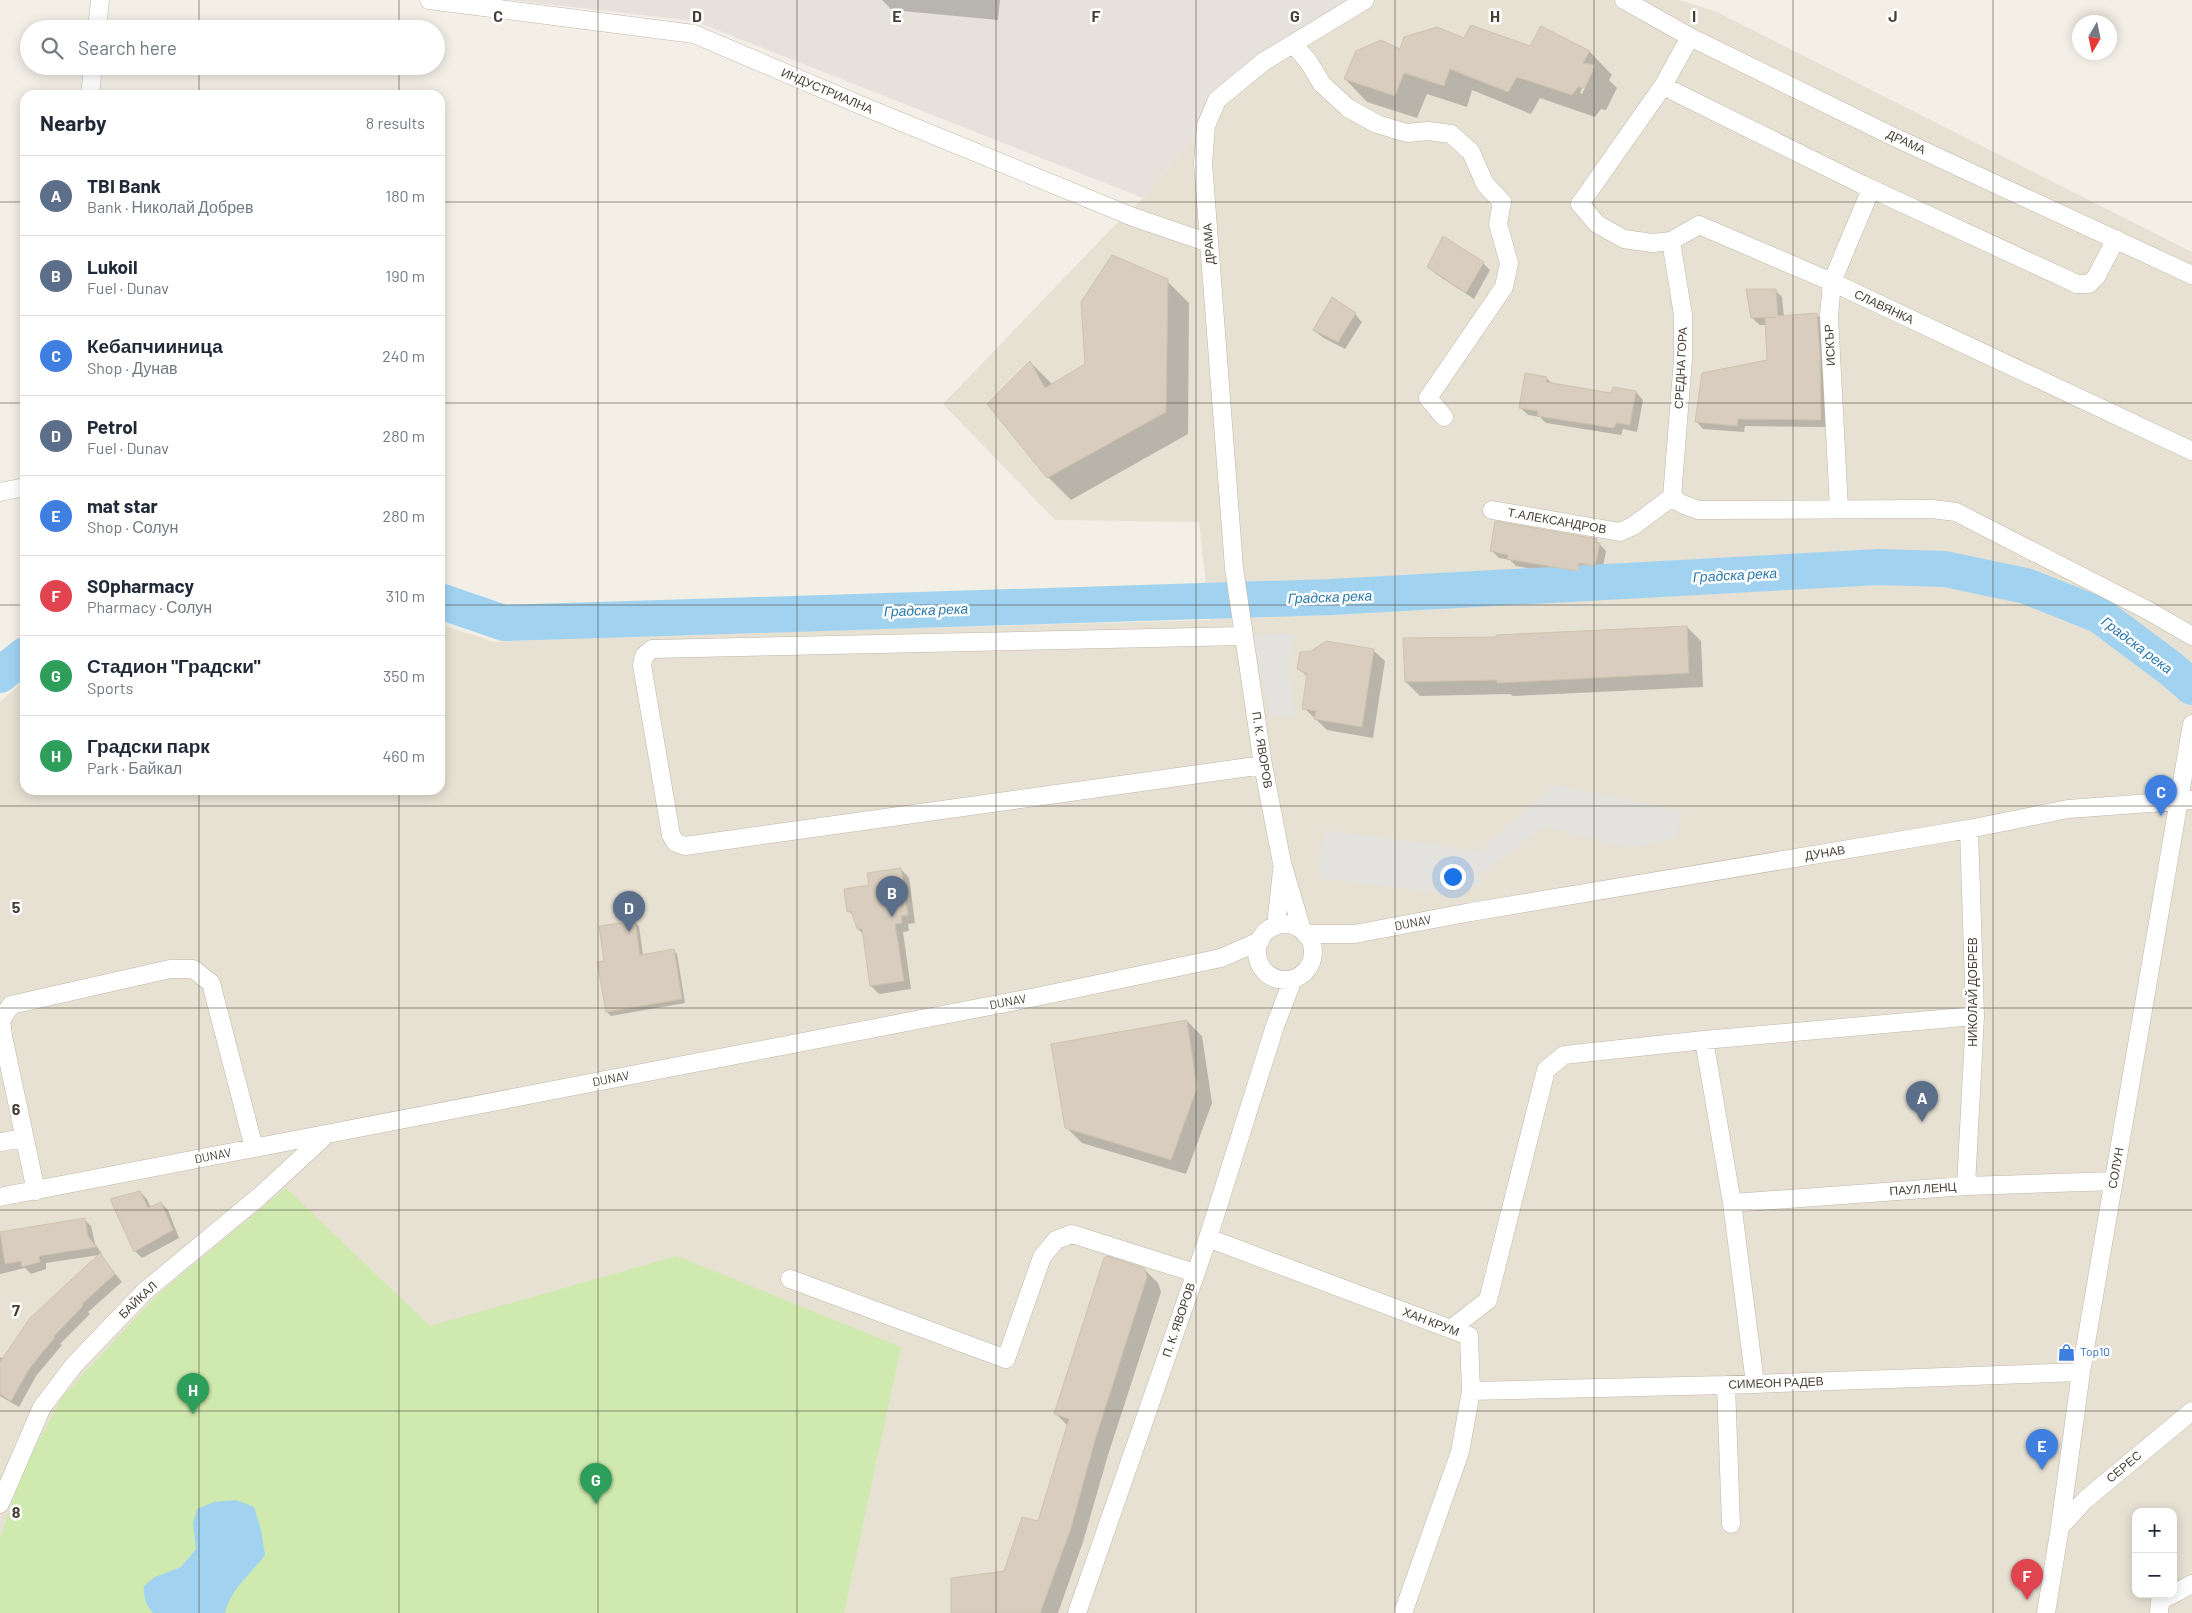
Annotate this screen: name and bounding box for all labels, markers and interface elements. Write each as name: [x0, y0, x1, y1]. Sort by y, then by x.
text: C: [493, 6, 503, 25]
text: D: [692, 6, 702, 25]
text: E: [892, 6, 902, 25]
text: F: [1092, 6, 1101, 25]
text: G: [1290, 6, 1300, 25]
text: H: [1490, 6, 1500, 25]
text: I: [1692, 6, 1696, 25]
text: J: [1888, 6, 1898, 25]
north arrow: [2072, 15, 2117, 60]
search box: [20, 20, 445, 75]
icon: search: [38, 34, 66, 62]
text: Search here: [78, 36, 177, 59]
street label: ИНДУСТРИАЛНА: [779, 64, 875, 117]
text: Nearby: [40, 110, 106, 135]
text: 8 results: [366, 113, 425, 132]
street label: ДРАМА: [1884, 126, 1928, 157]
text: TBI Bank: [87, 174, 161, 197]
text: A: [51, 186, 61, 205]
text: 180 m: [386, 186, 425, 205]
text: Bank · Николай Добрев: [87, 197, 253, 216]
street label: ДРАМА: [1199, 223, 1218, 265]
text: Lukoil: [87, 255, 138, 278]
text: B: [51, 266, 61, 285]
text: 190 m: [386, 266, 425, 285]
text: Fuel · Dunav: [87, 278, 169, 297]
street label: СЛАВЯНКА: [1852, 286, 1916, 326]
street label: ИСКЪР: [1821, 324, 1837, 366]
street label: СРЕДНА ГОРА: [1671, 327, 1690, 409]
text: Кебапчииница: [87, 334, 223, 357]
text: C: [51, 346, 61, 365]
text: 240 m: [382, 346, 425, 365]
text: Shop · Дунав: [87, 358, 178, 377]
text: Petrol: [87, 415, 137, 438]
text: D: [51, 426, 61, 445]
text: 280 m: [383, 426, 425, 445]
text: Fuel · Dunav: [87, 438, 169, 457]
text: mat star: [87, 494, 158, 517]
street label: Т.АЛЕКСАНДРОВ: [1507, 504, 1608, 537]
text: E: [51, 506, 61, 525]
text: 280 m: [383, 506, 425, 525]
text: Shop · Солун: [87, 517, 178, 536]
water label: Градска река: [1692, 564, 1778, 585]
text: SOpharmacy: [87, 574, 194, 597]
text: F: [52, 586, 60, 605]
text: 310 m: [386, 586, 425, 605]
water label: Градска река: [1288, 587, 1373, 606]
text: Pharmacy · Солун: [87, 597, 212, 616]
water label: Градска река: [884, 600, 969, 619]
water label: Градска река: [2098, 612, 2176, 677]
text: Стадион "Градски": [87, 654, 261, 677]
text: G: [51, 666, 61, 685]
text: 350 m: [383, 666, 425, 685]
text: Sports: [87, 678, 133, 697]
street label: П. К. ЯВОРОВ: [1250, 710, 1276, 789]
text: Градски парк: [87, 734, 210, 757]
text: H: [51, 746, 61, 765]
text: 460 m: [382, 746, 425, 765]
text: Park · Байкал: [87, 758, 182, 777]
pin: C: [2145, 775, 2177, 816]
street label: ДУНАВ: [1804, 842, 1846, 863]
your location: [1440, 864, 1466, 890]
pin: B: [876, 876, 908, 917]
pin: D: [613, 891, 645, 932]
text: 5: [12, 897, 21, 916]
street label: DUNAV: [1393, 912, 1432, 932]
street label: НИКОЛАЙ ДОБРЕВ: [1965, 937, 1980, 1047]
street label: DUNAV: [988, 991, 1027, 1011]
street label: DUNAV: [591, 1068, 630, 1088]
pin: A: [1906, 1081, 1938, 1122]
text: 6: [12, 1099, 21, 1118]
street label: DUNAV: [193, 1145, 232, 1165]
street label: СОЛУН: [2104, 1146, 2126, 1190]
street label: ПАУЛ ЛЕНЦ: [1889, 1179, 1957, 1198]
street label: БАЙКАЛ: [115, 1278, 159, 1321]
street label: П. К. ЯВОРОВ: [1159, 1281, 1197, 1359]
text: 7: [12, 1300, 20, 1319]
street label: ХАН КРУМ: [1401, 1304, 1462, 1338]
shop icon: Top10: [2056, 1342, 2076, 1362]
place label: Top10: [2080, 1344, 2110, 1358]
pin: H: [177, 1373, 209, 1414]
street label: СИМЕОН РАДЕВ: [1728, 1373, 1824, 1392]
pin: E: [2026, 1429, 2058, 1470]
street label: СЕРЕС: [2103, 1447, 2144, 1485]
pin: G: [580, 1463, 612, 1504]
text: 8: [12, 1502, 21, 1521]
map controls: [2132, 1508, 2177, 1598]
button: +: [2132, 1508, 2177, 1553]
button: −: [2132, 1553, 2177, 1598]
pin: F: [2011, 1559, 2043, 1600]

